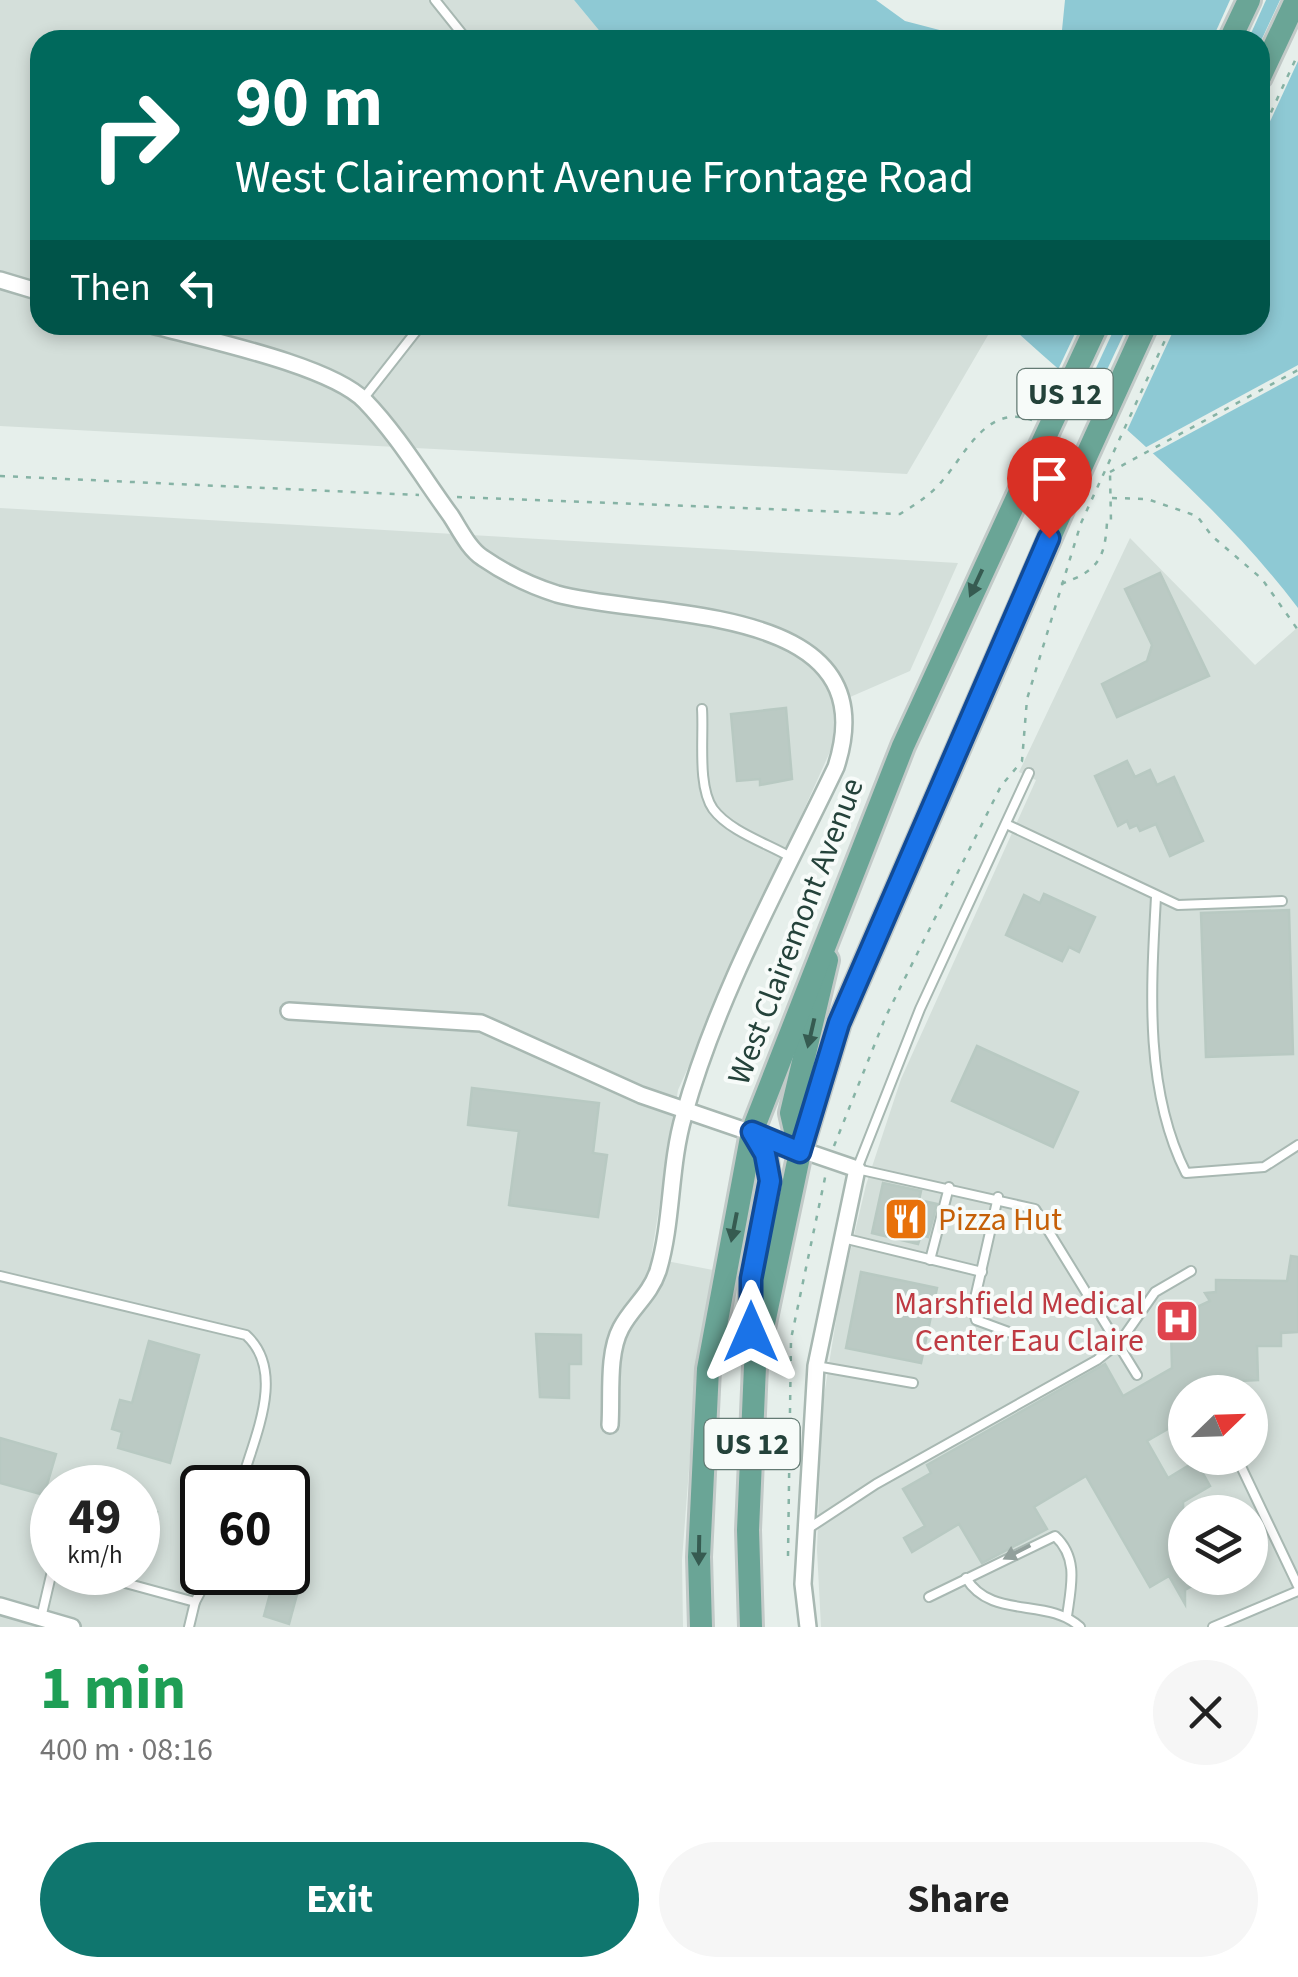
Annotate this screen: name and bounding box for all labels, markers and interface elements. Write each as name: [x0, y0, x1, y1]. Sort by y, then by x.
text: 90 m: [235, 53, 383, 153]
icon: right: [70, 70, 200, 200]
text: West Clairemont Avenue Frontage Road: [235, 146, 974, 210]
icon: left: [171, 260, 226, 315]
text: Then: [70, 261, 151, 315]
road number: US 12: [1018, 369, 1112, 419]
pin: [1007, 436, 1092, 539]
icon: arrive: [1022, 451, 1077, 506]
one-way arrow: [968, 569, 985, 598]
street label: West Clairemont Avenue: [716, 771, 876, 1091]
one-way arrow: [803, 1018, 818, 1049]
restaurant icon: Pizza Hut: [883, 1196, 929, 1242]
place label: Pizza Hut: [938, 1197, 1062, 1243]
one-way arrow: [726, 1212, 741, 1244]
position arrow: [699, 1280, 803, 1384]
place label: Marshfield Medical Center Eau Claire: [894, 1281, 1144, 1364]
hospital icon: Marshfield Medical Center Eau Claire: [1154, 1298, 1200, 1344]
north arrow: [1168, 1375, 1268, 1475]
map controls: [1168, 1375, 1268, 1595]
road number: US 12: [704, 1419, 800, 1469]
speed limit sign: 60: [180, 1465, 310, 1595]
text: 49: [69, 1482, 121, 1553]
button: layers: [1168, 1495, 1268, 1595]
one-way arrow: [691, 1534, 707, 1566]
text: km/h: [67, 1537, 123, 1573]
one-way arrow: [1002, 1543, 1031, 1560]
text: 1 min: [40, 1647, 186, 1732]
button: close: [1153, 1660, 1258, 1765]
text: 400 m · 08:16: [40, 1727, 213, 1773]
button: Exit: [40, 1842, 639, 1957]
button: Share: [659, 1842, 1258, 1957]

